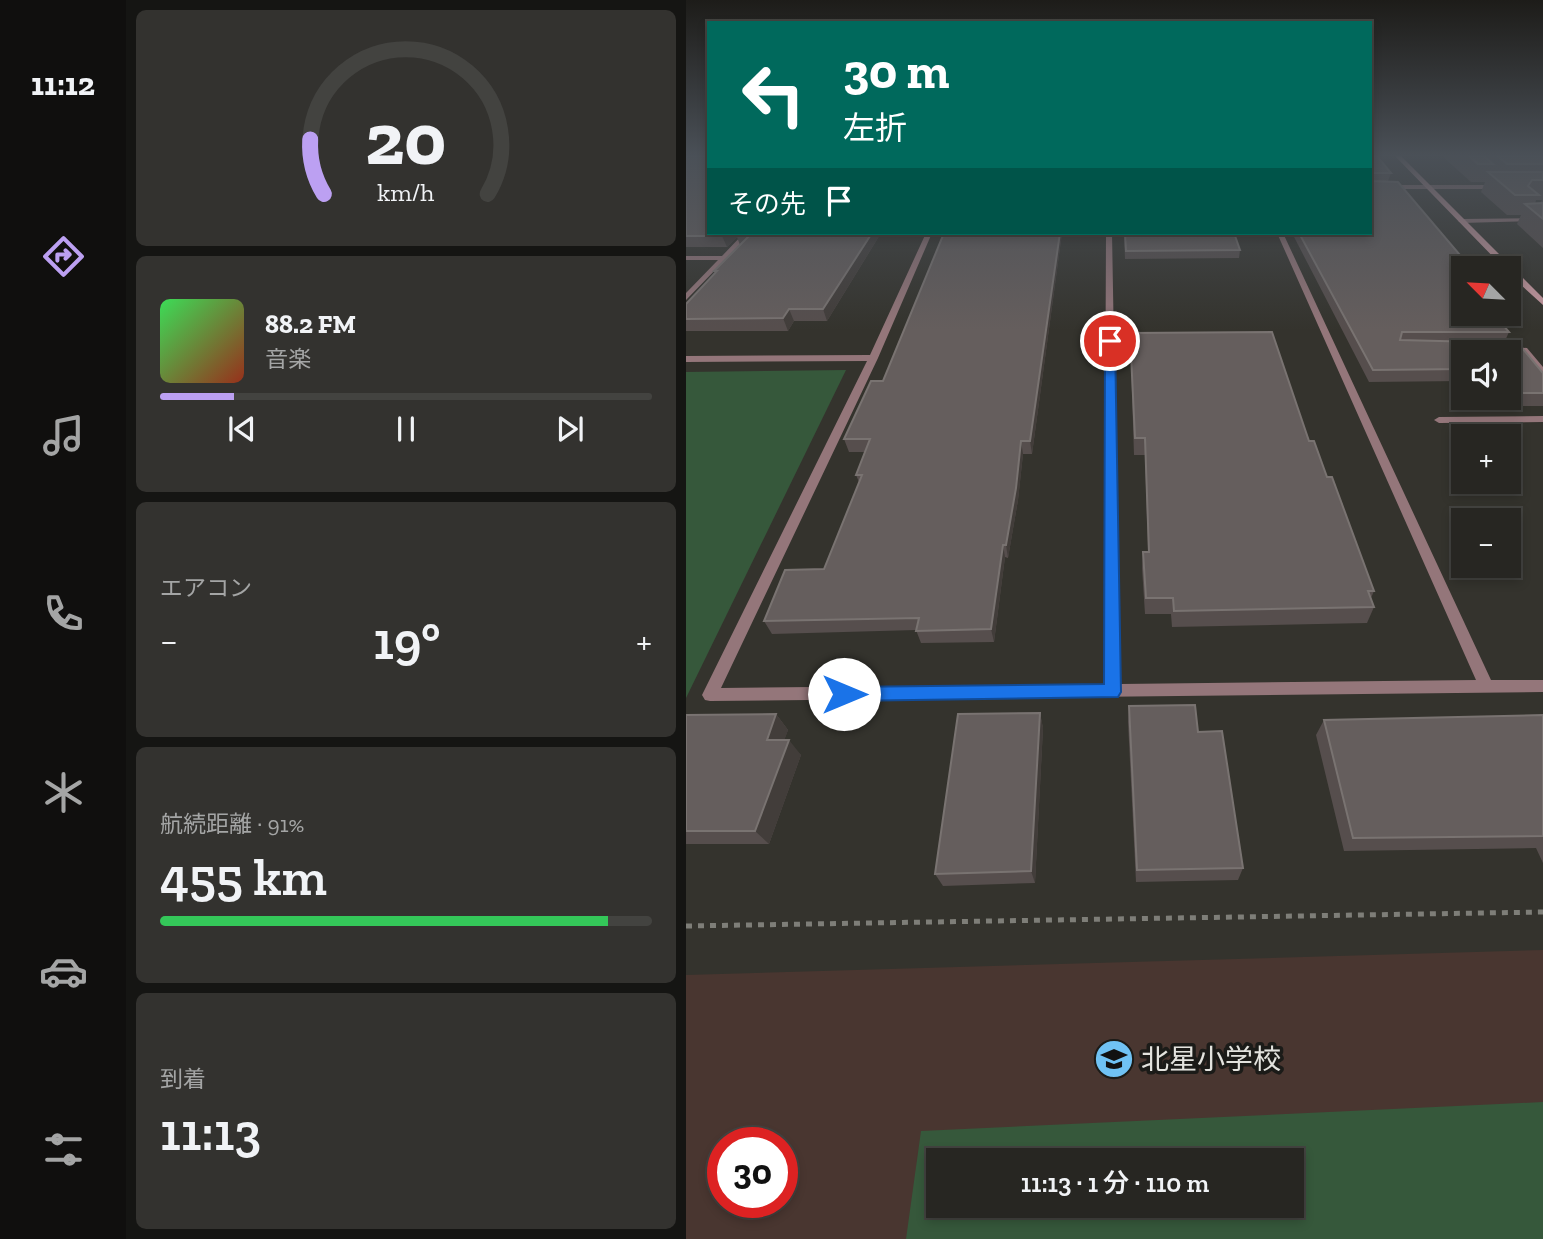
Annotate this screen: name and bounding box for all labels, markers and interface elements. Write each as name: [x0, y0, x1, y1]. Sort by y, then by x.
text: 30 m: [843, 42, 949, 101]
icon: left: [728, 49, 819, 140]
text: 11:12: [31, 65, 95, 103]
text: 20: [365, 95, 447, 183]
text: 左折: [843, 109, 907, 147]
text: km/h: [377, 177, 435, 207]
icon: arrive: [820, 182, 858, 220]
text: その先: [728, 188, 806, 220]
icon: directions: [39, 232, 88, 281]
north arrow: [1451, 256, 1521, 326]
map controls: [1451, 256, 1521, 578]
text: 88.2 FM: [265, 308, 356, 340]
pin: [1080, 311, 1140, 371]
icon: arrive: [1091, 322, 1129, 360]
button: sound: [1451, 340, 1521, 410]
text: 音楽: [265, 345, 311, 373]
icon: previous: [223, 410, 261, 448]
icon: pause: [387, 410, 425, 448]
icon: next: [551, 410, 589, 448]
icon: music: [39, 411, 88, 460]
button: +: [1451, 424, 1521, 494]
button: −: [1451, 508, 1521, 578]
text: エアコン: [160, 574, 252, 602]
icon: phone: [39, 589, 88, 638]
text: 19°: [373, 610, 441, 672]
text: −: [160, 618, 178, 664]
text: +: [636, 618, 652, 664]
position arrow: [807, 657, 881, 731]
icon: climate: [39, 768, 88, 817]
text: 航続距離 · 91%: [160, 810, 304, 838]
text: 455 km: [160, 846, 327, 908]
icon: car: [39, 947, 88, 996]
school or university icon: 北星小学校: [1093, 1038, 1135, 1080]
place label: 北星小学校: [1141, 1043, 1281, 1076]
text: 到着: [160, 1065, 206, 1093]
text: 11:13: [160, 1101, 261, 1163]
icon: filters: [39, 1125, 88, 1174]
speed limit sign: 30: [707, 1127, 798, 1218]
text: 11:13 · 1 分 · 110 m: [1021, 1167, 1209, 1199]

